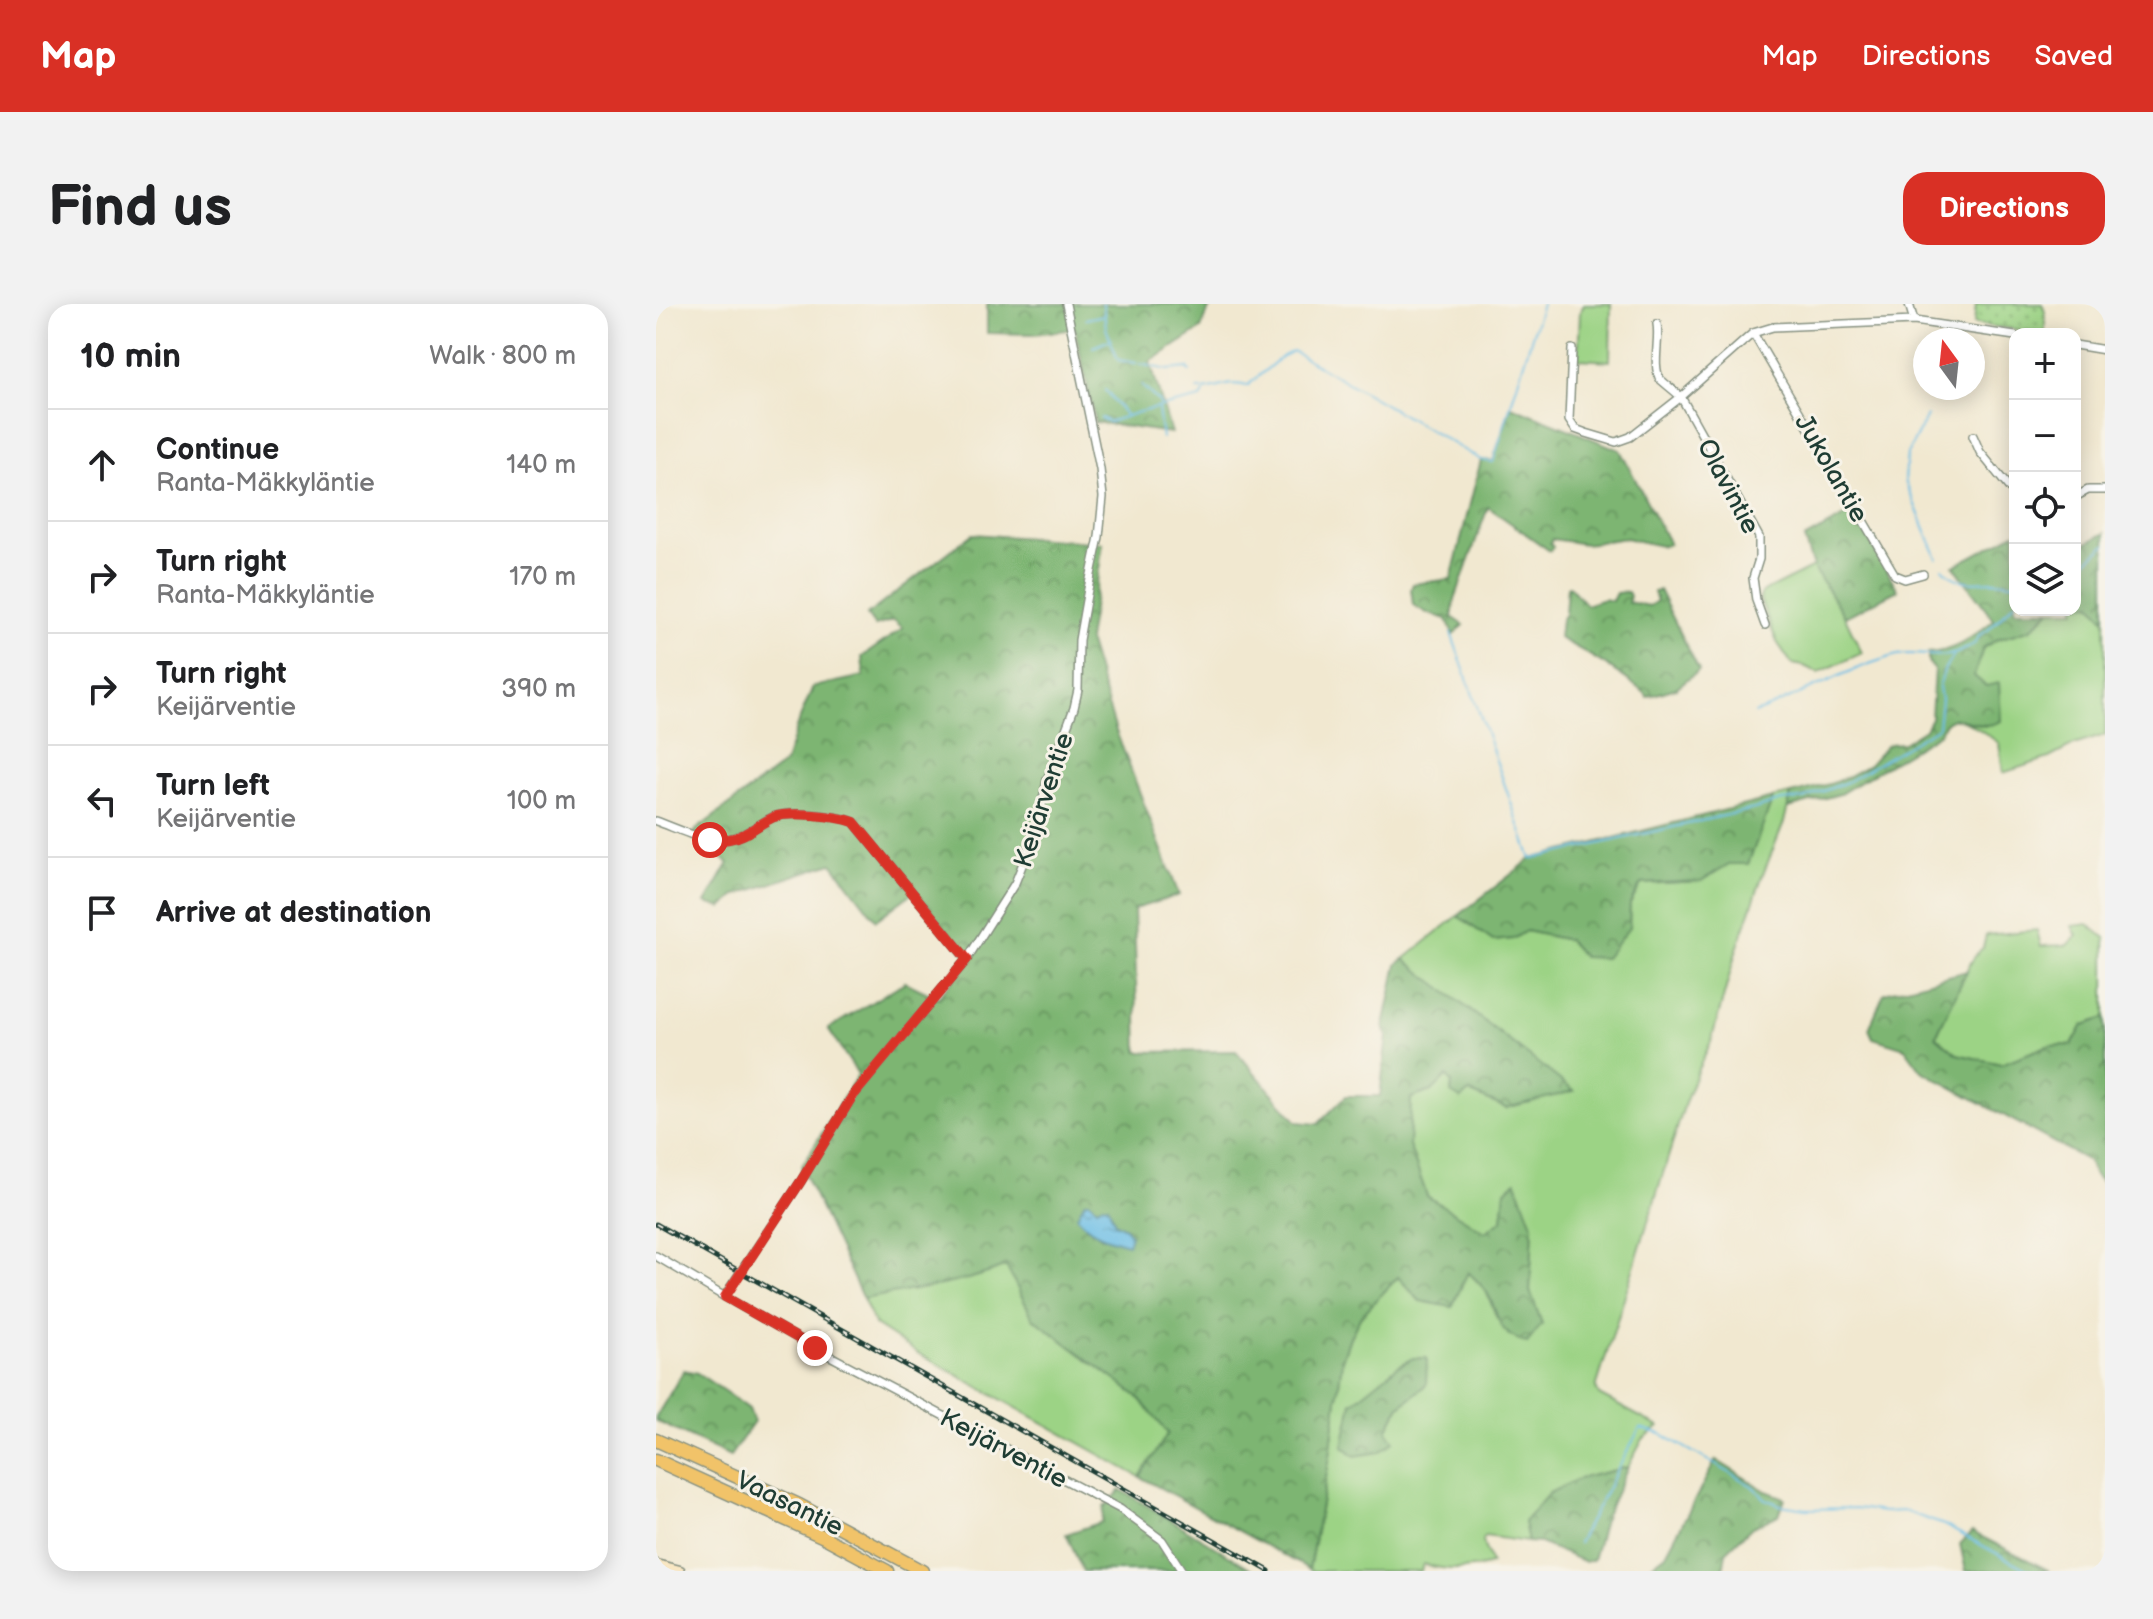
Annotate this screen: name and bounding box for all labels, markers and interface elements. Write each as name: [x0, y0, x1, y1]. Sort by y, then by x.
text: Map: [40, 34, 116, 79]
text: Map: [1761, 40, 1818, 73]
text: Directions: [1862, 40, 1990, 73]
text: Saved: [2034, 40, 2113, 73]
button: Directions: [1903, 172, 2105, 245]
text: Find us: [48, 175, 232, 242]
north arrow: [1913, 328, 1985, 400]
map controls: [2009, 328, 2081, 616]
button: +: [2009, 328, 2081, 400]
text: 10 min: [80, 336, 181, 377]
text: Walk · 800 m: [429, 341, 576, 372]
button: −: [2009, 400, 2081, 472]
street label: Jukolantie: [1787, 409, 1874, 528]
text: Continue: [156, 432, 279, 468]
street label: Olavintie: [1690, 434, 1766, 539]
icon: ahead: [80, 443, 124, 487]
text: 140 m: [506, 450, 576, 481]
text: Ranta-Mäkkyläntie: [156, 468, 375, 499]
button: locate: [2009, 472, 2081, 544]
text: Turn right: [156, 544, 287, 580]
button: layers: [2009, 544, 2081, 616]
icon: right: [80, 555, 124, 599]
text: 170 m: [509, 562, 576, 593]
text: Ranta-Mäkkyläntie: [156, 580, 375, 611]
text: Turn right: [156, 656, 287, 692]
icon: right: [80, 667, 124, 711]
text: 390 m: [501, 674, 576, 705]
text: Keijärventie: [156, 692, 296, 723]
street label: Keijärventie: [1008, 729, 1081, 872]
text: Turn left: [156, 768, 270, 804]
icon: left: [80, 779, 124, 823]
text: 100 m: [507, 786, 576, 817]
text: Keijärventie: [156, 804, 296, 835]
route start: [692, 822, 728, 858]
icon: arrive: [80, 891, 124, 935]
text: Arrive at destination: [156, 895, 432, 931]
route end: [797, 1330, 833, 1366]
street label: Keijärventie: [934, 1403, 1072, 1496]
street label: Vaasantie: [731, 1465, 848, 1544]

